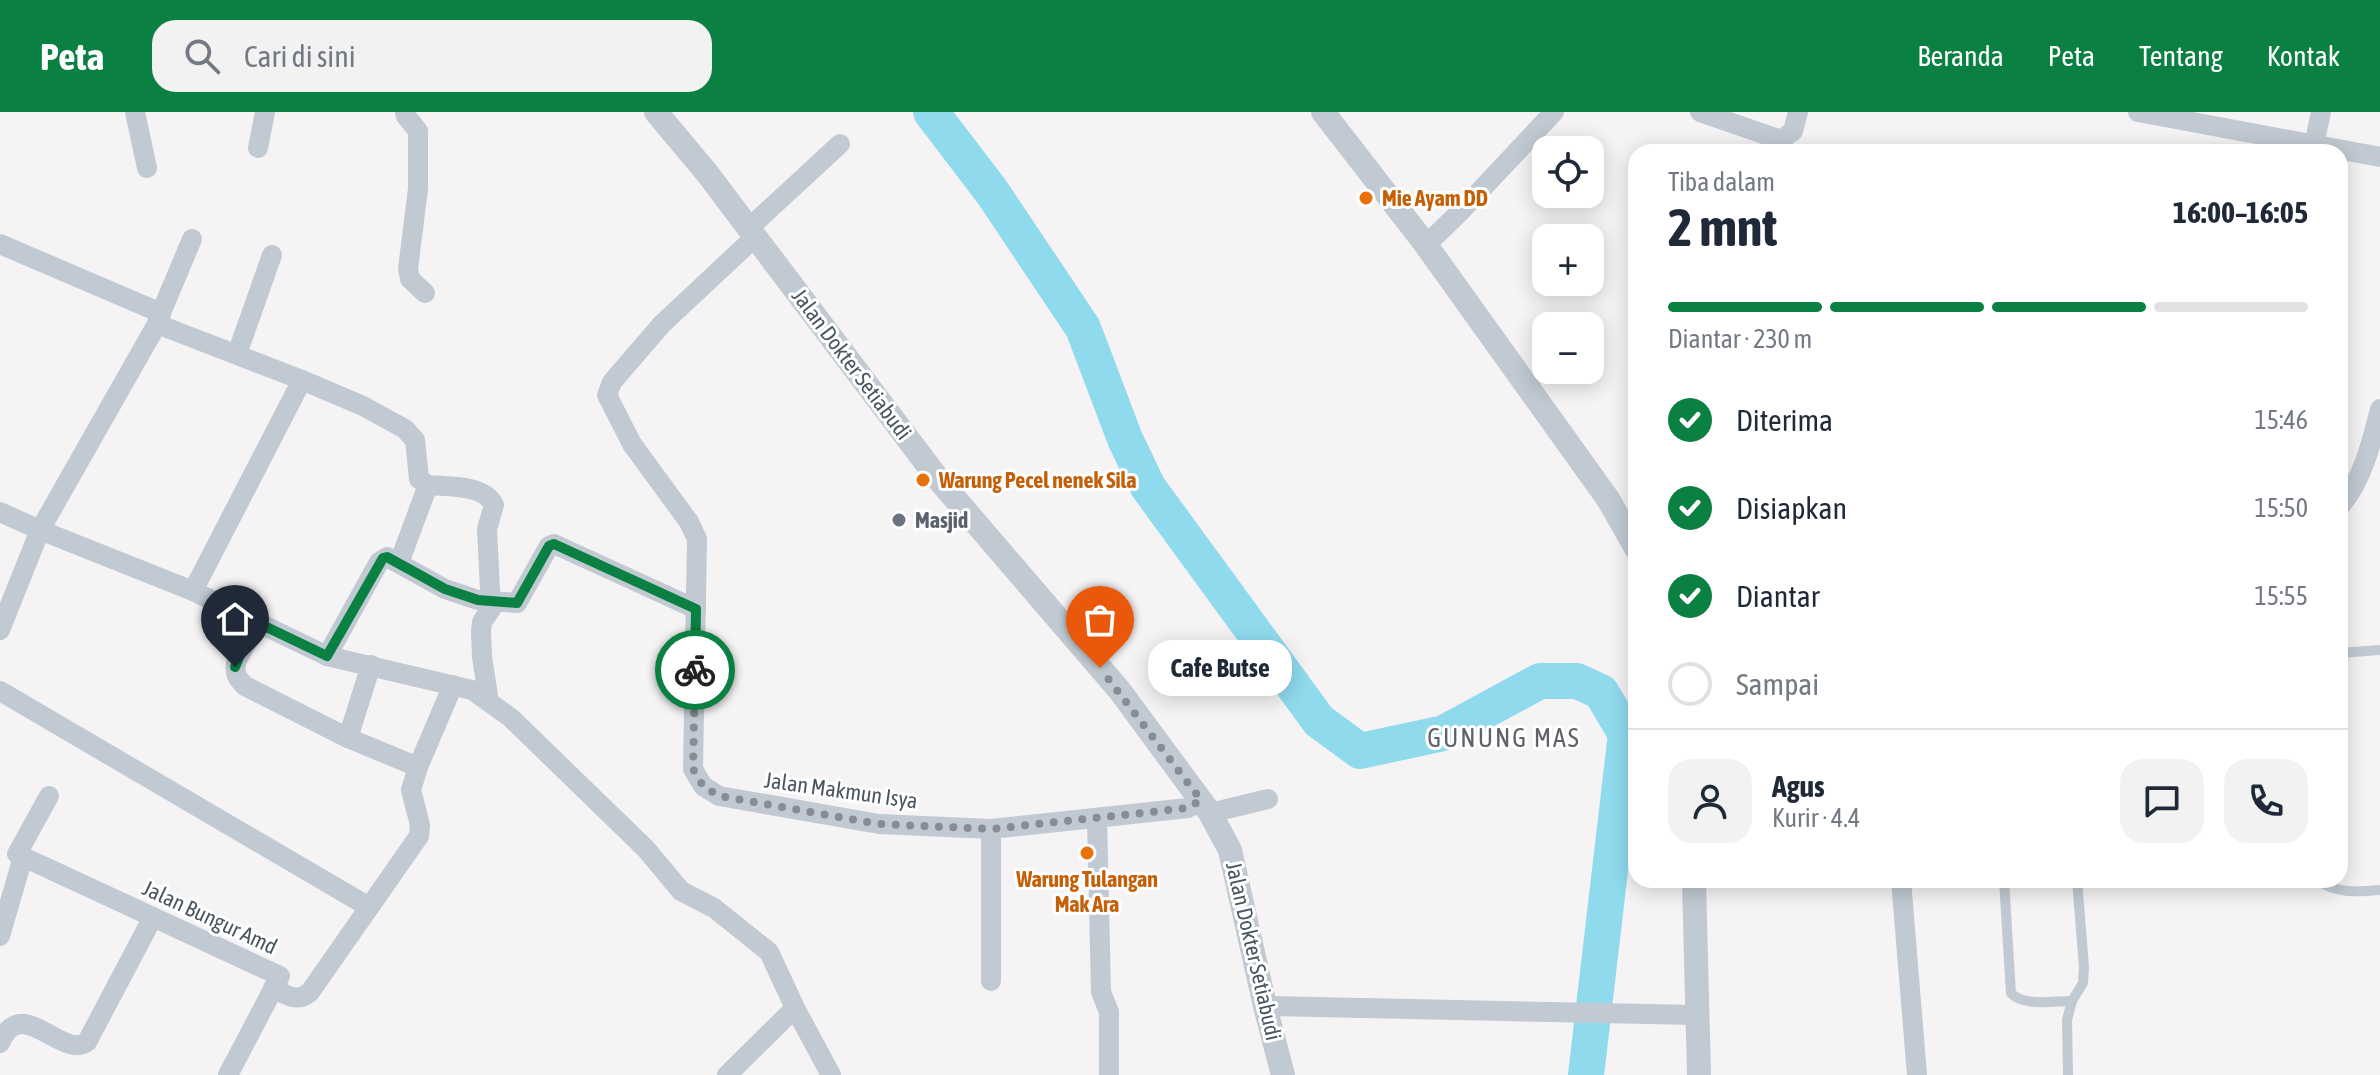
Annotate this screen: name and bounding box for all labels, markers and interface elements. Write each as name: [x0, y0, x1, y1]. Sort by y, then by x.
search box: [152, 20, 712, 92]
icon: search: [180, 34, 224, 78]
text: Peta: [40, 35, 104, 78]
text: Cari di sini: [244, 39, 356, 73]
text: Beranda: [1917, 40, 2004, 72]
text: Peta: [2048, 40, 2095, 72]
text: Tentang: [2139, 40, 2223, 72]
text: Kontak: [2267, 40, 2340, 72]
map controls: [1532, 136, 1604, 384]
button: locate: [1532, 136, 1604, 208]
text: Tiba dalam: [1668, 167, 1775, 197]
place label: Mie Ayam DD: [1382, 185, 1488, 211]
marker: Mie Ayam DD: [1357, 189, 1375, 207]
text: 16:00–16:05: [2173, 195, 2308, 229]
text: 2 mnt: [1668, 197, 1777, 257]
button: +: [1532, 224, 1604, 296]
street label: Jalan Dokter Setiabudi: [787, 283, 917, 445]
button: −: [1532, 312, 1604, 384]
text: Diantar · 230 m: [1668, 324, 1812, 354]
icon: check: [1668, 398, 1712, 442]
text: Diterima: [1736, 403, 1833, 437]
text: 15:46: [2254, 405, 2308, 435]
place label: Warung Pecel nenek Sila: [938, 467, 1137, 493]
marker: Warung Pecel nenek Sila: [914, 471, 932, 489]
icon: check: [1668, 486, 1712, 530]
text: Disiapkan: [1736, 491, 1847, 525]
text: 15:50: [2254, 493, 2308, 523]
place label: Masjid: [915, 507, 968, 533]
marker: Masjid: [890, 511, 908, 529]
icon: check: [1668, 574, 1712, 618]
text: Diantar: [1736, 579, 1820, 613]
text: 15:55: [2254, 581, 2308, 611]
pin: [201, 585, 269, 667]
pin: [1066, 586, 1134, 668]
icon: home: [213, 597, 257, 641]
icon: bag: [1078, 598, 1122, 642]
courier: [655, 630, 735, 710]
callout: Cafe Butse: [1148, 640, 1292, 696]
icon: bike: [673, 648, 717, 692]
text: Cafe Butse: [1170, 653, 1270, 683]
text: Sampai: [1736, 667, 1819, 701]
district label: GUNUNG MAS: [1427, 723, 1581, 753]
button: person: [1668, 759, 1752, 843]
button: chat: [2120, 759, 2204, 843]
button: phone: [2224, 759, 2308, 843]
street label: Jalan Makmun Isya: [763, 766, 919, 814]
text: Agus: [1772, 769, 1825, 803]
text: Kurir · 4.4: [1772, 803, 1860, 833]
marker: Warung Tulangan Mak Ara: [1078, 844, 1096, 862]
street label: Jalan Dokter Setiabudi: [1221, 859, 1287, 1043]
place label: Warung Tulangan Mak Ara: [1015, 866, 1158, 917]
street label: Jalan Bungur Amd: [139, 874, 281, 960]

